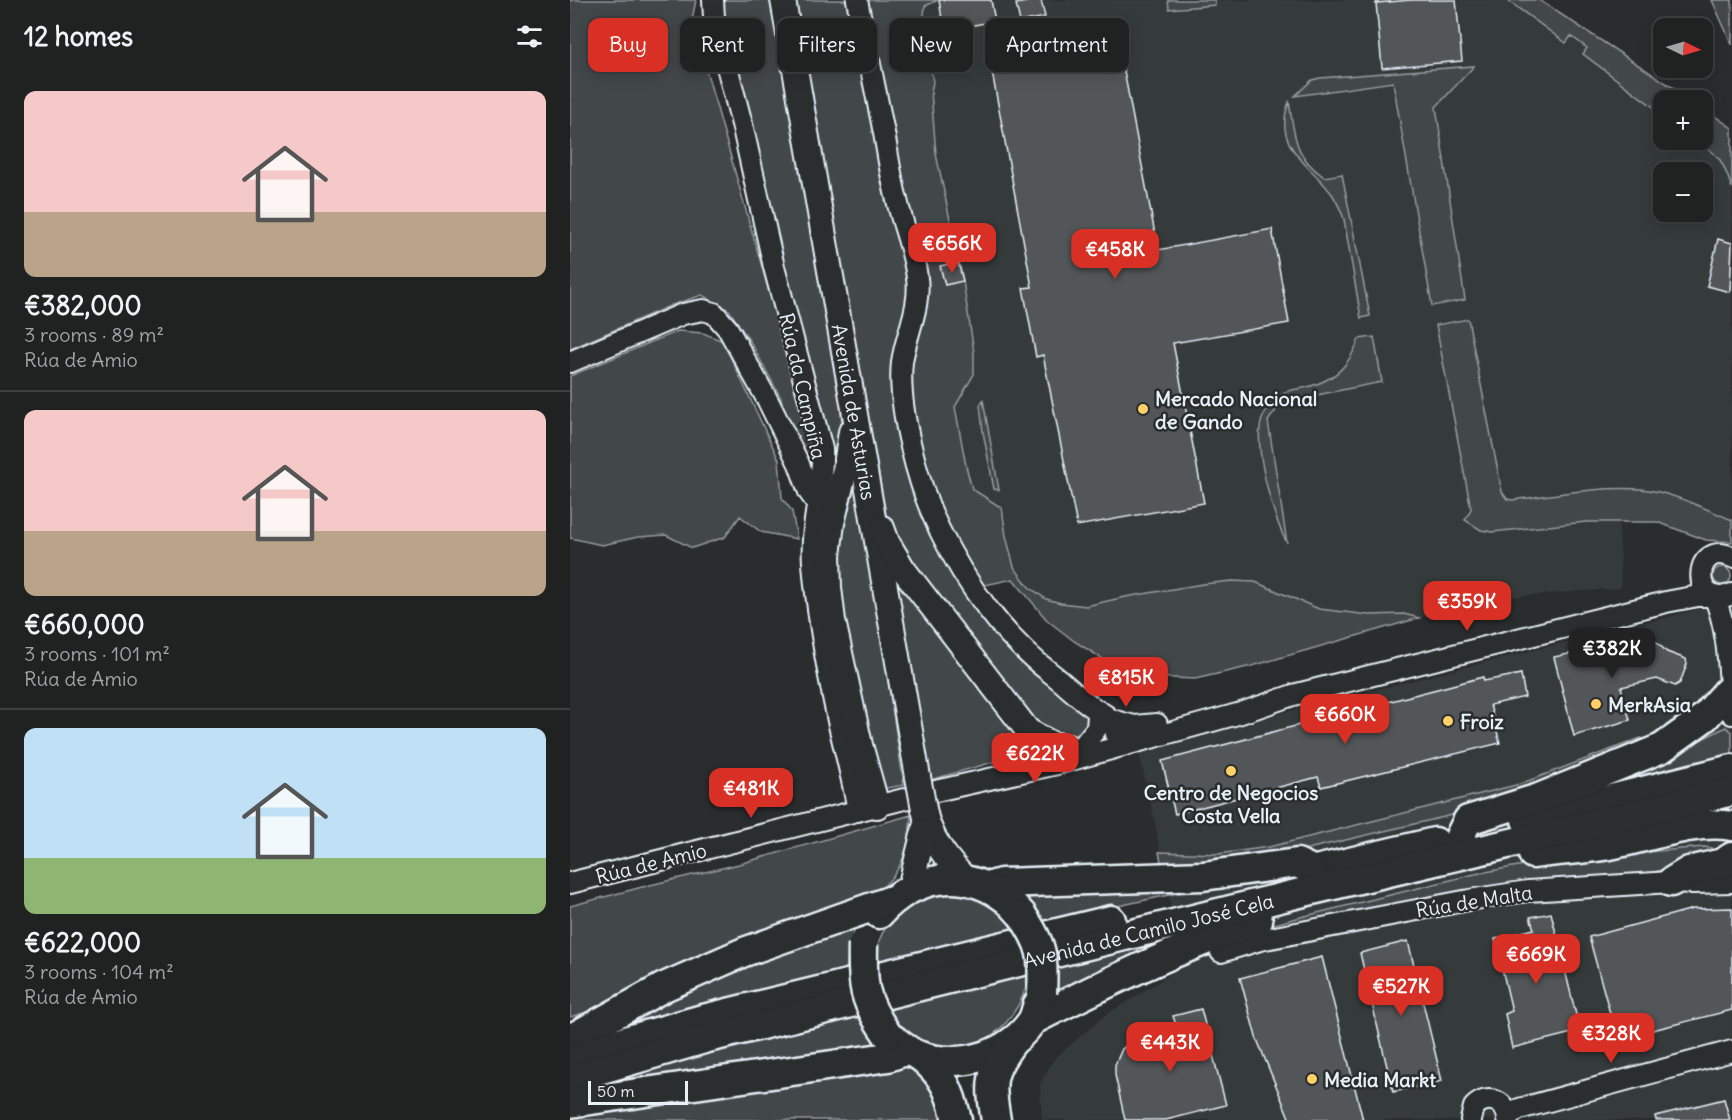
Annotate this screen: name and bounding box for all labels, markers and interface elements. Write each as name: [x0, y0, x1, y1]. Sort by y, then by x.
chip: Buy: [588, 18, 668, 72]
chip: Rent: [680, 18, 765, 72]
chip: Filters: [777, 18, 877, 72]
chip: New: [889, 18, 973, 72]
chip: Apartment: [985, 18, 1129, 72]
north arrow: [1653, 18, 1713, 78]
map controls: [1653, 18, 1713, 222]
text: 12 homes: [24, 20, 133, 53]
icon: filters: [513, 20, 546, 53]
button: +: [1653, 90, 1713, 150]
icon: home: [231, 130, 339, 238]
button: −: [1653, 162, 1713, 222]
pin: €656K: [910, 223, 994, 274]
pin: €458K: [1073, 229, 1157, 280]
text: €656K: [922, 230, 982, 255]
text: €458K: [1085, 236, 1145, 261]
text: €382,000: [24, 289, 142, 322]
street label: Rúa da Campiña: [774, 311, 832, 461]
text: 3 rooms · 89 m²: [24, 322, 164, 347]
street label: Avenida de Asturias: [827, 322, 882, 502]
text: Rúa de Amio: [24, 347, 138, 372]
place label: Mercado Nacional de Gando: [1155, 386, 1317, 434]
marker: Mercado Nacional de Gando: [1136, 402, 1150, 416]
icon: home: [231, 449, 339, 557]
pin: €359K: [1425, 581, 1509, 632]
text: €359K: [1437, 588, 1497, 613]
text: €660,000: [24, 608, 145, 641]
pin: €382K: [1570, 628, 1654, 679]
text: €382K: [1582, 635, 1642, 660]
text: 3 rooms · 101 m²: [24, 641, 170, 666]
pin: €815K: [1084, 657, 1168, 708]
text: €815K: [1098, 664, 1154, 689]
text: Rúa de Amio: [24, 666, 138, 691]
place label: MerkAsia: [1608, 692, 1692, 717]
pin: €660K: [1303, 694, 1387, 745]
marker: MerkAsia: [1589, 697, 1603, 711]
text: €660K: [1314, 701, 1376, 726]
place label: Froiz: [1460, 709, 1504, 734]
marker: Froiz: [1441, 714, 1455, 728]
pin: €622K: [993, 733, 1077, 784]
text: €622K: [1006, 740, 1064, 765]
marker: Centro de Negocios Costa Vella: [1224, 764, 1238, 778]
icon: home: [231, 767, 339, 875]
pin: €481K: [709, 768, 793, 819]
text: €481K: [723, 775, 779, 800]
place label: Centro de Negocios Costa Vella: [1144, 780, 1318, 828]
street label: Rúa de Amio: [593, 837, 709, 889]
street label: Rúa de Malta: [1414, 879, 1534, 923]
street label: Avenida de Camilo José Cela: [1021, 887, 1276, 973]
text: €622,000: [24, 926, 141, 959]
pin: €669K: [1494, 934, 1578, 985]
text: €669K: [1506, 941, 1566, 966]
text: 3 rooms · 104 m²: [24, 959, 174, 984]
pin: €527K: [1359, 966, 1443, 1017]
text: €527K: [1372, 973, 1430, 998]
text: Rúa de Amio: [24, 984, 138, 1009]
pin: €328K: [1569, 1013, 1653, 1064]
text: €328K: [1581, 1020, 1641, 1045]
pin: €443K: [1128, 1022, 1212, 1073]
text: €443K: [1140, 1029, 1200, 1054]
place label: Media Markt: [1324, 1067, 1436, 1092]
marker: Media Markt: [1305, 1072, 1319, 1086]
scale bar: [588, 1078, 688, 1106]
text: 50 m: [597, 1081, 635, 1101]

